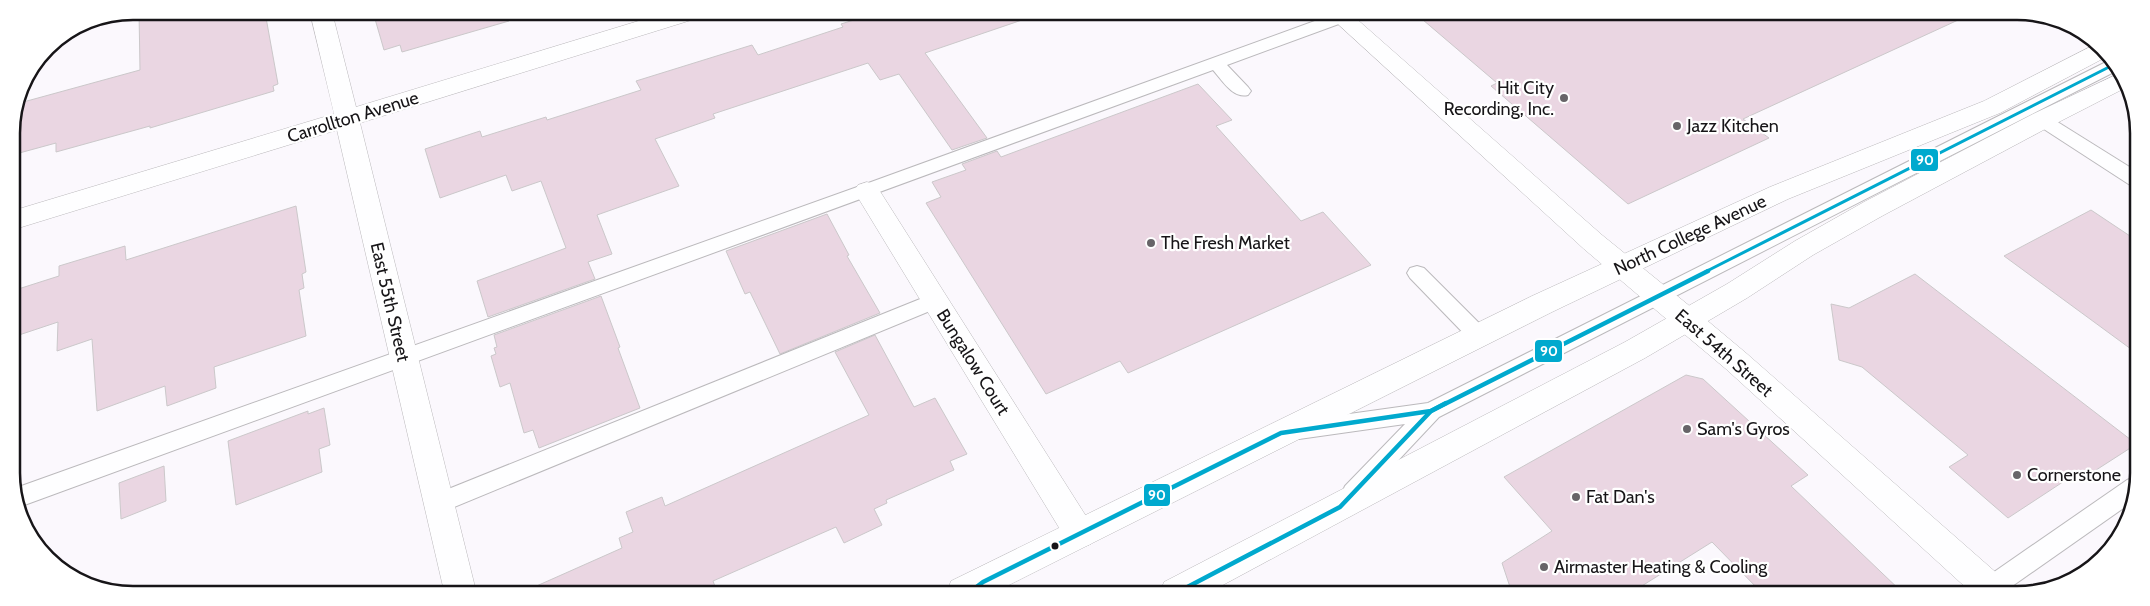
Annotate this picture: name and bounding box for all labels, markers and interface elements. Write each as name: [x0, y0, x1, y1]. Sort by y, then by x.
place label: Hit City Recording, Inc.: [1444, 77, 1554, 120]
street label: Carrollton Avenue: [285, 87, 421, 147]
marker: Hit City Recording, Inc.: [1558, 92, 1570, 104]
place label: Jazz Kitchen: [1686, 115, 1779, 137]
marker: Jazz Kitchen: [1671, 120, 1683, 132]
line badge: 90: [1910, 148, 1939, 172]
text: 90: [1916, 151, 1934, 169]
street label: North College Avenue: [1610, 190, 1770, 280]
place label: The Fresh Market: [1161, 232, 1290, 254]
marker: The Fresh Market: [1145, 237, 1157, 249]
street label: East 55th Street: [366, 240, 414, 364]
street label: Bungalow Court: [932, 305, 1014, 419]
street label: East 54th Street: [1671, 305, 1777, 401]
line badge: 90: [1534, 339, 1563, 363]
text: 90: [1540, 342, 1558, 360]
place label: Sam's Gyros: [1697, 418, 1790, 440]
marker: Sam's Gyros: [1681, 423, 1693, 435]
place label: Cornerstone: [2027, 464, 2121, 486]
marker: Cornerstone: [2011, 469, 2023, 481]
line badge: 90: [1143, 483, 1171, 507]
text: 90: [1148, 486, 1166, 504]
place label: Fat Dan's: [1586, 486, 1655, 508]
marker: Fat Dan's: [1570, 491, 1582, 503]
unlabelled marker: [1050, 541, 1060, 551]
place label: Airmaster Heating & Cooling: [1554, 556, 1768, 578]
marker: Airmaster Heating & Cooling: [1538, 561, 1550, 573]

